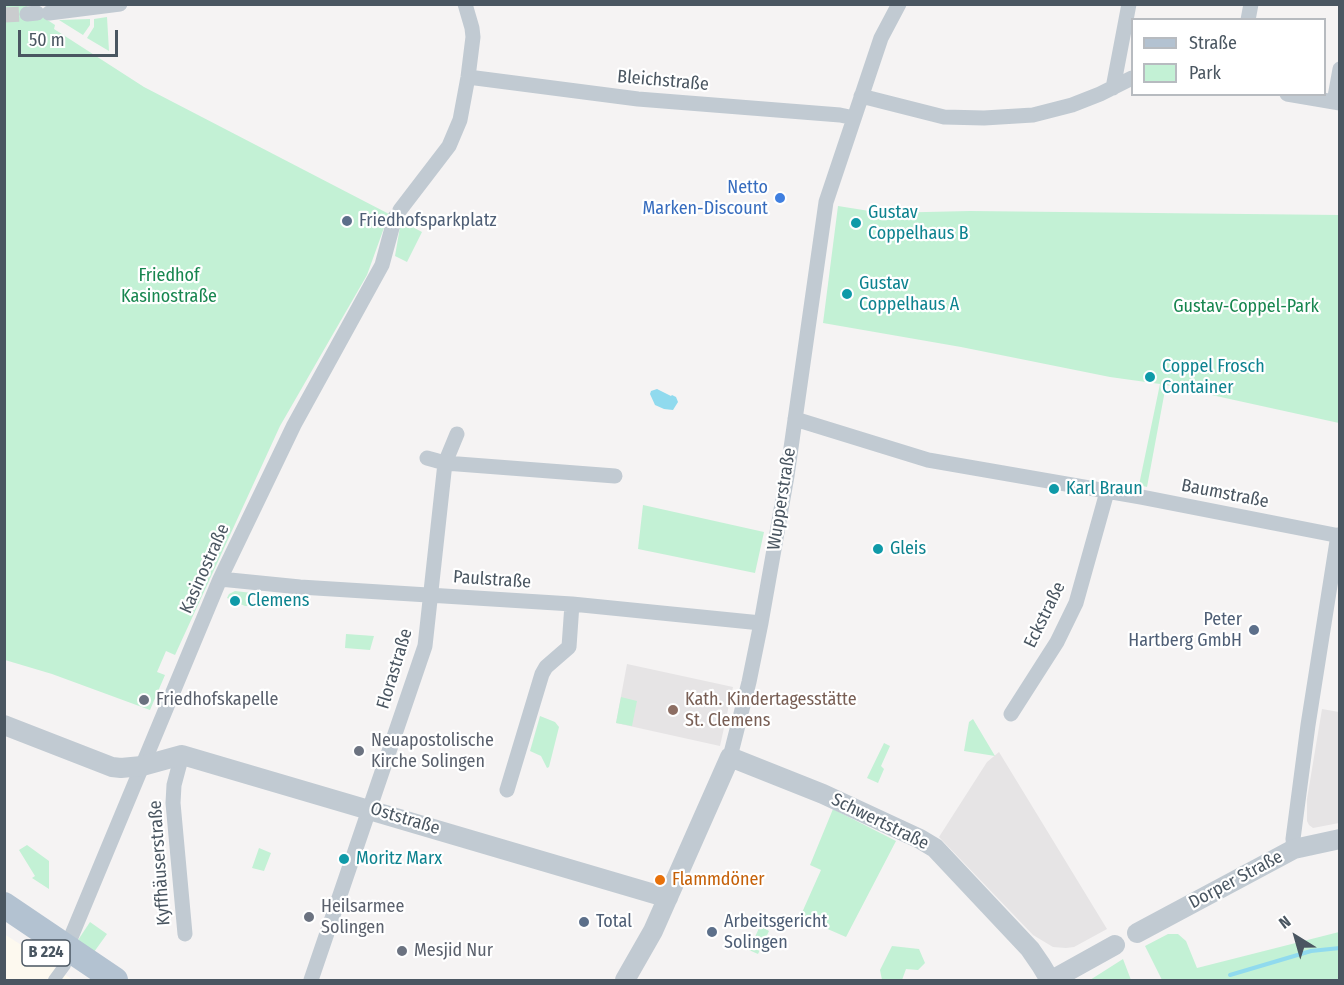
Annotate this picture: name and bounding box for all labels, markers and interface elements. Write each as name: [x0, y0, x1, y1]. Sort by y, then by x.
scale bar: [21, 18, 122, 56]
legend: [1131, 18, 1326, 96]
text: 50 m: [29, 29, 65, 51]
text: Straße: [1189, 32, 1237, 54]
text: Park: [1189, 62, 1221, 84]
street label: Bleichstraße: [616, 66, 710, 96]
place label: Netto Marken-Discount: [643, 177, 768, 219]
marker: Netto Marken-Discount: [773, 191, 787, 205]
place label: Gustav Coppelhaus B: [868, 202, 969, 244]
place label: Friedhofsparkplatz: [359, 210, 497, 232]
marker: Friedhofsparkplatz: [340, 214, 354, 228]
marker: Gustav Coppelhaus B: [849, 216, 863, 230]
park label: Friedhof Kasinostraße: [121, 265, 217, 308]
place label: Gustav Coppelhaus A: [859, 273, 959, 316]
marker: Gustav Coppelhaus A: [840, 287, 854, 301]
park label: Gustav-Coppel-Park: [1173, 296, 1319, 318]
place label: Coppel Frosch Container: [1162, 356, 1265, 398]
marker: Coppel Frosch Container: [1143, 370, 1157, 384]
street label: Wupperstraße: [763, 446, 801, 552]
street label: Baumstraße: [1179, 475, 1271, 513]
place label: Karl Braun: [1066, 478, 1143, 500]
marker: Karl Braun: [1047, 482, 1061, 496]
street label: Kasinostraße: [176, 521, 234, 617]
place label: Gleis: [890, 538, 926, 560]
marker: Gleis: [871, 542, 885, 556]
street label: Paulstraße: [452, 567, 532, 593]
street label: Eckstraße: [1020, 578, 1070, 652]
place label: Clemens: [247, 590, 309, 612]
marker: Clemens: [228, 594, 242, 608]
place label: Peter Hartberg GmbH: [1128, 609, 1242, 652]
marker: Peter Hartberg GmbH: [1247, 623, 1261, 637]
street label: Florastraße: [373, 626, 417, 712]
place label: Friedhofskapelle: [156, 689, 278, 711]
place label: Kath. Kindertagesstätte St. Clemens: [685, 689, 857, 732]
marker: Friedhofskapelle: [137, 693, 151, 707]
marker: Kath. Kindertagesstätte St. Clemens: [666, 703, 680, 717]
place label: Neuapostolische Kirche Solingen: [371, 730, 494, 772]
marker: Neuapostolische Kirche Solingen: [352, 744, 366, 758]
street label: Schwertstraße: [828, 789, 932, 855]
street label: Oststraße: [368, 798, 442, 840]
street label: Kyffhäuserstraße: [145, 800, 175, 926]
street label: Dorper Straße: [1185, 846, 1287, 914]
place label: Moritz Marx: [356, 848, 442, 870]
marker: Moritz Marx: [337, 852, 351, 866]
place label: Flammdöner: [672, 869, 765, 891]
marker: Flammdöner: [653, 873, 667, 887]
place label: Heilsarmee Solingen: [321, 896, 404, 938]
north arrow: [1266, 907, 1326, 967]
marker: Heilsarmee Solingen: [302, 910, 316, 924]
place label: Total: [596, 911, 632, 933]
place label: Arbeitsgericht Solingen: [724, 911, 827, 954]
text: N: [1275, 912, 1294, 933]
marker: Total: [577, 915, 591, 929]
marker: Arbeitsgericht Solingen: [705, 925, 719, 939]
road number: B 224: [22, 940, 70, 966]
place label: Mesjid Nur: [414, 940, 493, 962]
marker: Mesjid Nur: [395, 944, 409, 958]

